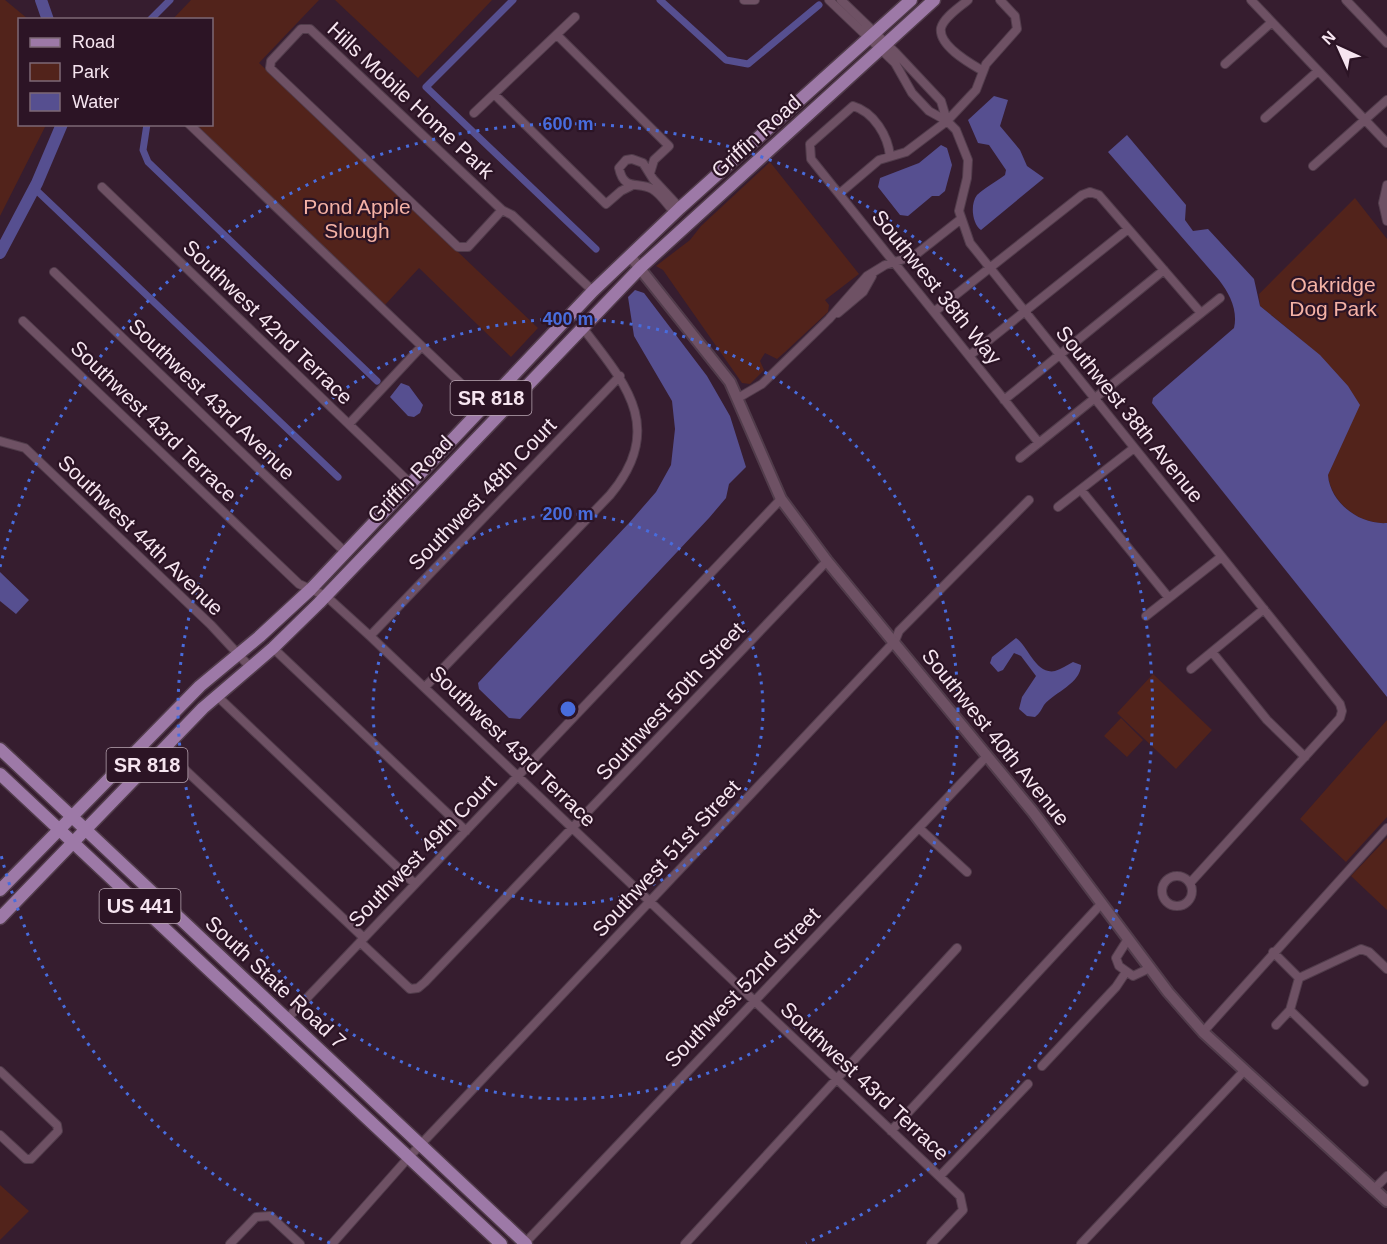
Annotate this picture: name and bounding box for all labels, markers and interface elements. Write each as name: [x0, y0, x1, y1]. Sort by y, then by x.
street label: Hills Mobile Home Park: [323, 17, 499, 183]
legend: [18, 18, 213, 126]
north arrow: [1309, 18, 1369, 78]
text: N: [1319, 28, 1339, 48]
text: Road: [72, 32, 115, 52]
text: Park: [72, 62, 110, 82]
street label: Griffin Road: [707, 90, 805, 182]
text: Water: [72, 92, 119, 112]
text: 600 m: [542, 114, 594, 134]
park label: Pond Apple Slough: [303, 195, 411, 242]
street label: Southwest 38th Way: [868, 205, 1007, 369]
street label: Southwest 42nd Terrace: [179, 235, 357, 409]
park label: Oakridge Dog Park: [1289, 273, 1377, 320]
text: 400 m: [542, 309, 594, 329]
street label: Southwest 43rd Avenue: [124, 314, 300, 484]
street label: Southwest 38th Avenue: [1052, 321, 1208, 507]
street label: Southwest 43rd Terrace: [66, 336, 242, 506]
road number: SR 818: [450, 381, 532, 415]
street label: Southwest 48th Court: [404, 413, 561, 575]
street label: Griffin Road: [363, 431, 457, 527]
street label: Southwest 44th Avenue: [54, 450, 228, 620]
text: 200 m: [542, 504, 594, 524]
street label: Southwest 50th Street: [591, 617, 749, 784]
street label: Southwest 40th Avenue: [918, 644, 1074, 830]
street label: Southwest 43rd Terrace: [425, 661, 601, 831]
centre of rings: [558, 699, 578, 719]
road number: SR 818: [106, 748, 188, 782]
street label: Southwest 49th Court: [344, 770, 501, 932]
street label: Southwest 51st Street: [588, 775, 745, 941]
road number: US 441: [100, 889, 180, 923]
street label: Southwest 52nd Street: [660, 902, 824, 1071]
street label: South State Road 7: [201, 911, 351, 1053]
street label: Southwest 43rd Terrace: [776, 997, 954, 1165]

